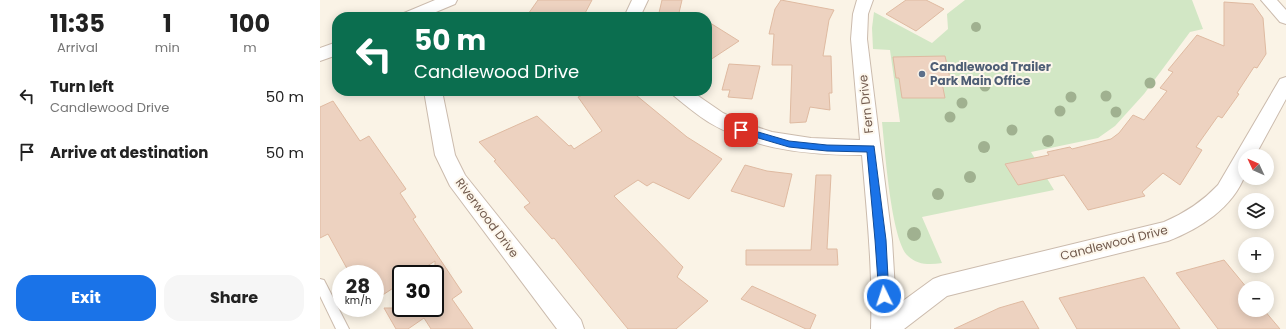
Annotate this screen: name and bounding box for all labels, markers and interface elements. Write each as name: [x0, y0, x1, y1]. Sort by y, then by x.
text: 11:35: [50, 7, 105, 40]
text: 1: [163, 7, 172, 40]
text: 100: [230, 7, 270, 40]
text: 50 m: [414, 21, 486, 60]
icon: left: [348, 28, 400, 80]
text: Arrival: [57, 38, 98, 57]
text: min: [155, 38, 180, 57]
text: m: [243, 38, 257, 57]
place label: Candlewood Trailer Park Main Office: [930, 58, 1051, 89]
text: Candlewood Drive: [414, 59, 579, 84]
marker: Candlewood Trailer Park Main Office: [917, 69, 927, 79]
street label: Fern Drive: [854, 74, 877, 134]
text: Turn left: [50, 76, 114, 97]
icon: left: [16, 85, 38, 107]
text: 50 m: [266, 86, 304, 107]
text: Candlewood Drive: [50, 98, 169, 117]
pin: [724, 113, 758, 147]
icon: arrive: [730, 119, 752, 141]
icon: arrive: [16, 141, 38, 163]
text: Arrive at destination: [50, 142, 208, 163]
text: 50 m: [266, 142, 304, 163]
north arrow: [1238, 149, 1274, 185]
map controls: [1238, 149, 1274, 317]
street label: Riverwood Drive: [452, 174, 523, 261]
button: layers: [1238, 193, 1274, 229]
street label: Candlewood Drive: [1058, 221, 1169, 264]
button: +: [1238, 237, 1274, 273]
speed limit sign: 30: [392, 265, 444, 317]
text: 28: [346, 272, 370, 300]
button: Exit: [16, 275, 156, 321]
button: Share: [164, 275, 304, 321]
position arrow: [863, 275, 905, 317]
button: −: [1238, 281, 1274, 317]
text: km/h: [345, 293, 371, 308]

